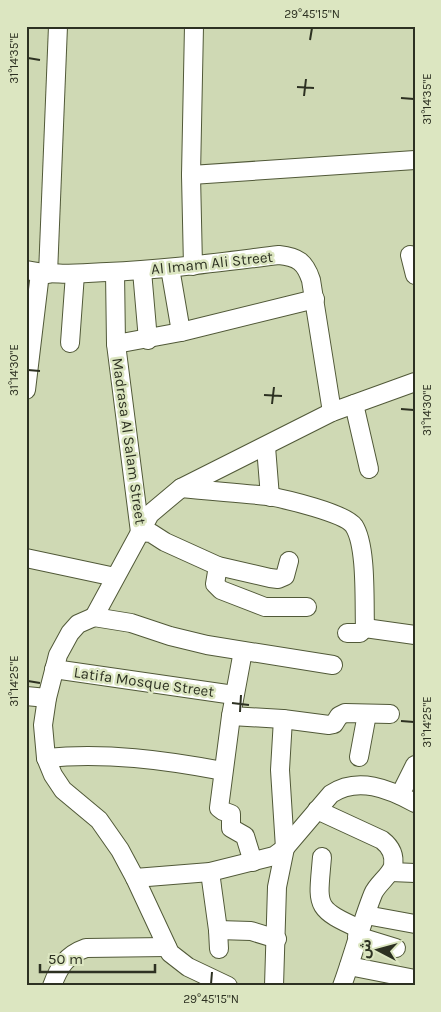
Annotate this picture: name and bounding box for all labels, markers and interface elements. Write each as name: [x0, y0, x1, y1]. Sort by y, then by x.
text: 29°45'15"N: [284, 7, 340, 21]
text: 31°14'35"E: [7, 32, 21, 84]
text: 31°14'35"E: [420, 73, 434, 125]
street label: Al Imam Ali Street: [150, 248, 274, 278]
text: 31°14'30"E: [7, 344, 21, 396]
street label: Madrasa Al Salam Street: [108, 356, 150, 526]
text: 31°14'30"E: [420, 384, 434, 436]
text: 31°14'25"E: [7, 655, 21, 707]
street label: Latifa Mosque Street: [73, 663, 216, 701]
text: 31°14'25"E: [420, 696, 434, 748]
north arrow: [354, 924, 404, 974]
text: ش: [356, 938, 375, 959]
scale bar: [40, 942, 155, 974]
text: 50 m: [48, 950, 83, 968]
text: 29°45'15"N: [183, 992, 239, 1006]

